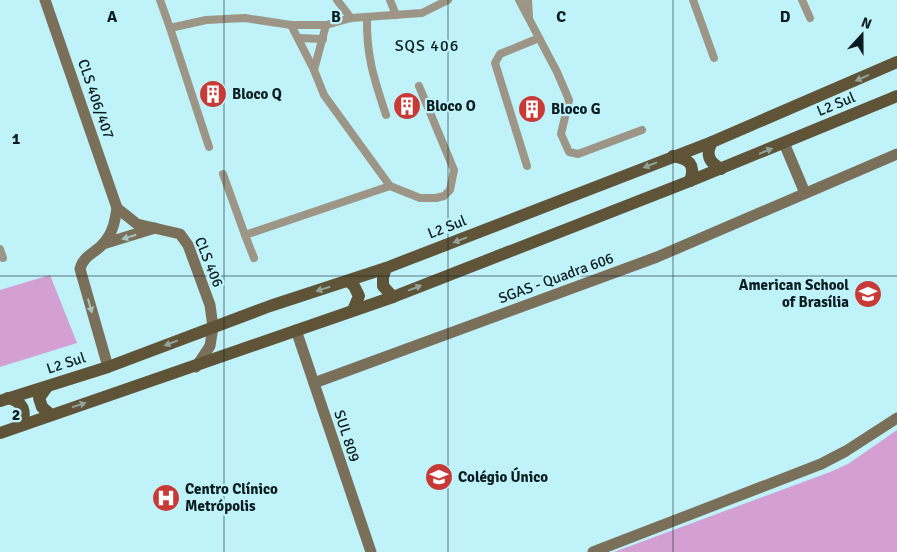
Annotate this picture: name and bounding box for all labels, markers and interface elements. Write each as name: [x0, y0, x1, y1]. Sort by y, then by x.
text: A: [107, 7, 118, 27]
text: B: [331, 7, 341, 27]
text: C: [556, 7, 566, 27]
text: D: [780, 7, 791, 27]
north arrow: [837, 10, 887, 60]
text: N: [859, 14, 874, 33]
district label: SQS 406: [395, 36, 459, 56]
street label: CLS 406/407: [74, 57, 118, 141]
one-way arrow: [855, 74, 869, 82]
building icon: Bloco Q: [198, 79, 228, 109]
place label: Bloco Q: [232, 85, 282, 103]
street label: L2 Sul: [814, 88, 858, 120]
building icon: Bloco O: [392, 91, 422, 121]
building icon: Bloco G: [517, 94, 547, 124]
place label: Bloco O: [426, 97, 476, 115]
place label: Bloco G: [551, 100, 601, 118]
text: 1: [12, 129, 21, 149]
one-way arrow: [759, 146, 773, 154]
one-way arrow: [643, 162, 657, 170]
street label: L2 Sul: [425, 211, 469, 243]
one-way arrow: [121, 233, 136, 241]
street label: CLS 406: [191, 234, 227, 290]
one-way arrow: [452, 237, 467, 244]
street label: SGAS - Quadra 606: [496, 249, 616, 307]
place label: American School of Brasília: [739, 276, 849, 311]
school or university icon: American School of Brasília: [853, 279, 883, 309]
one-way arrow: [408, 284, 423, 292]
one-way arrow: [316, 285, 331, 293]
one-way arrow: [87, 298, 95, 313]
one-way arrow: [163, 340, 178, 347]
street label: L2 Sul: [44, 348, 88, 378]
one-way arrow: [72, 401, 87, 409]
text: 2: [12, 405, 20, 425]
street label: SUL 809: [330, 408, 364, 464]
school or university icon: Colégio Único: [424, 462, 454, 492]
place label: Colégio Único: [458, 467, 548, 486]
place label: Centro Clínico Metrópolis: [185, 480, 278, 515]
hospital icon: Centro Clínico Metrópolis: [151, 483, 181, 513]

